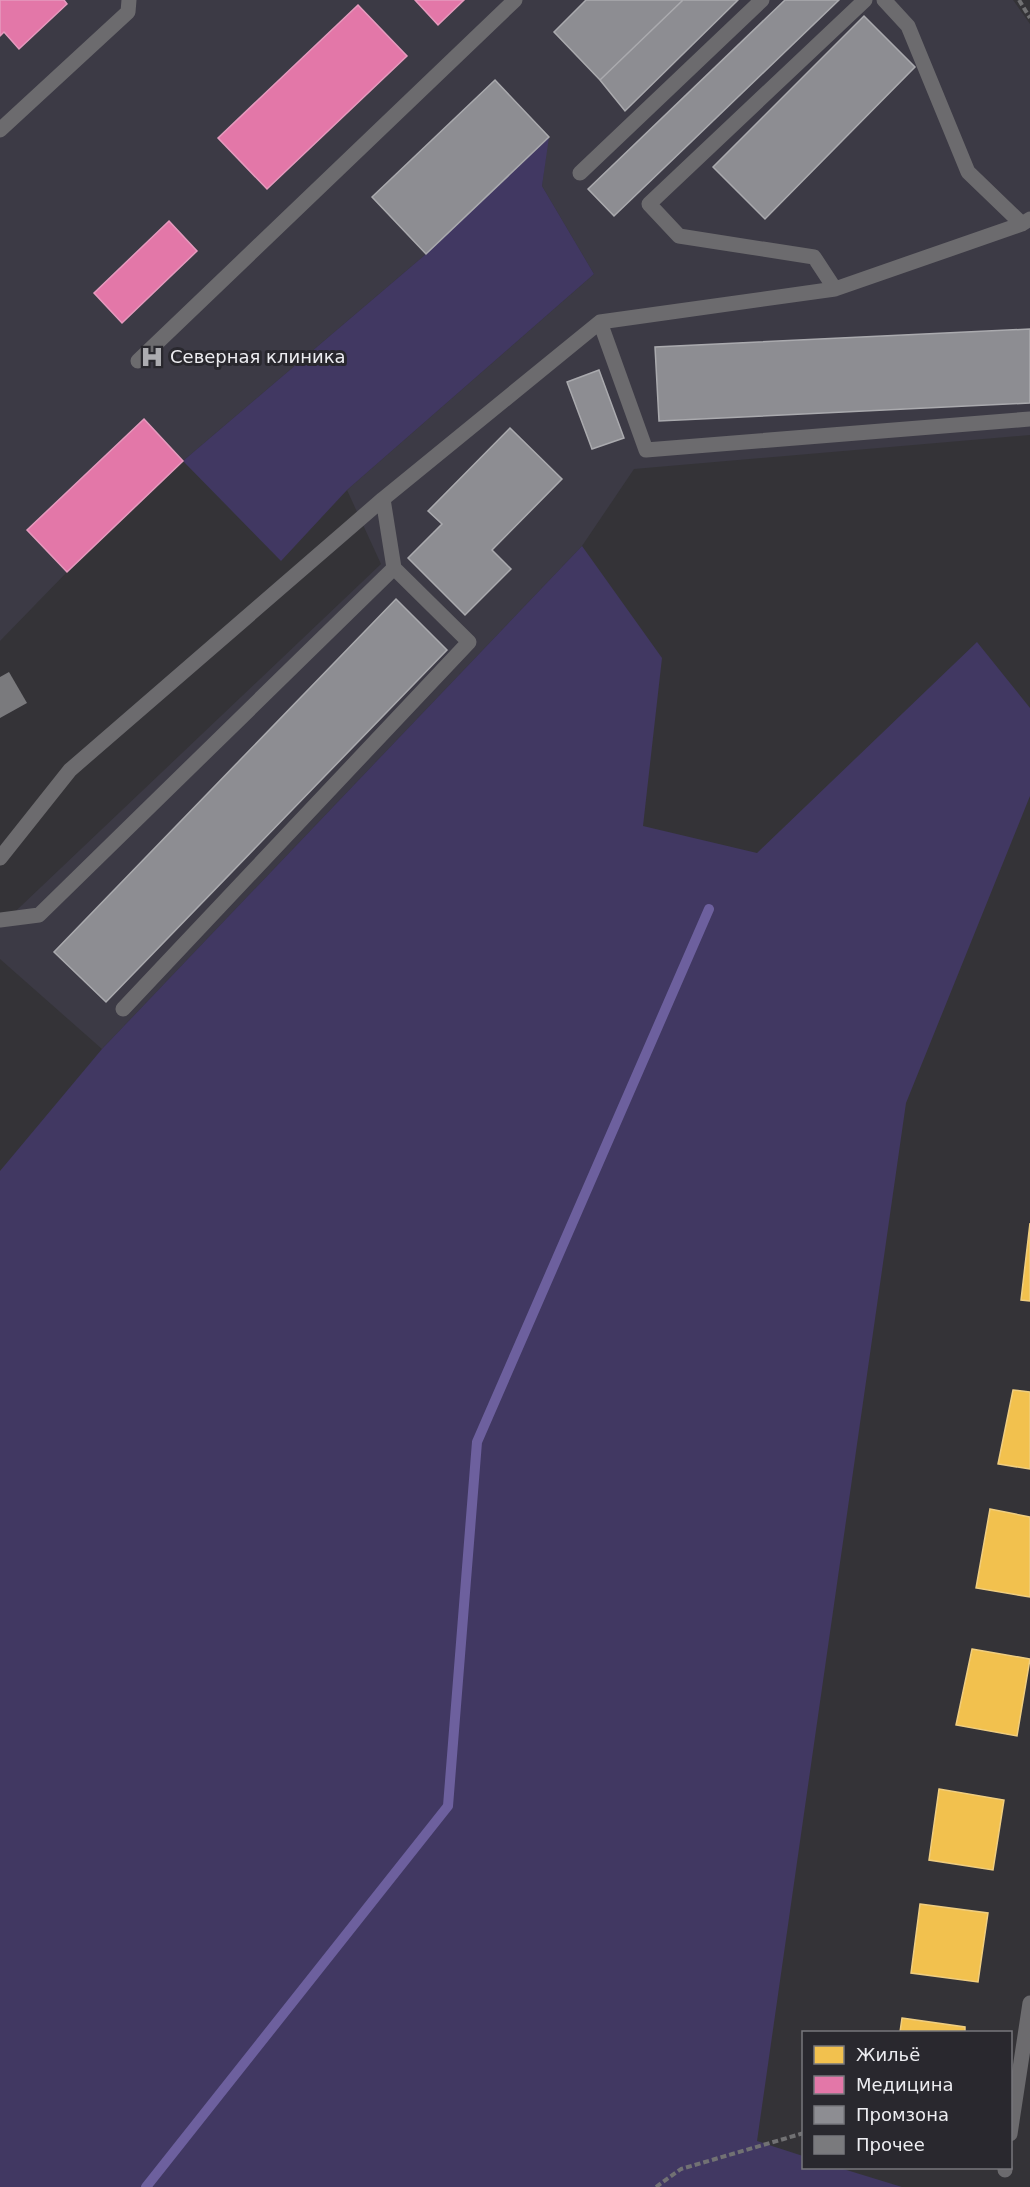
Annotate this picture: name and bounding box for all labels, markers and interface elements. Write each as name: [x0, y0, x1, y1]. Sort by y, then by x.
hospital icon: Северная клиника: [139, 344, 165, 370]
place label: Северная клиника: [170, 346, 346, 367]
legend: [802, 2031, 1012, 2169]
text: Жильё: [856, 2044, 920, 2065]
text: Медицина: [856, 2074, 954, 2095]
text: Промзона: [856, 2104, 949, 2125]
text: Прочее: [856, 2134, 925, 2155]

